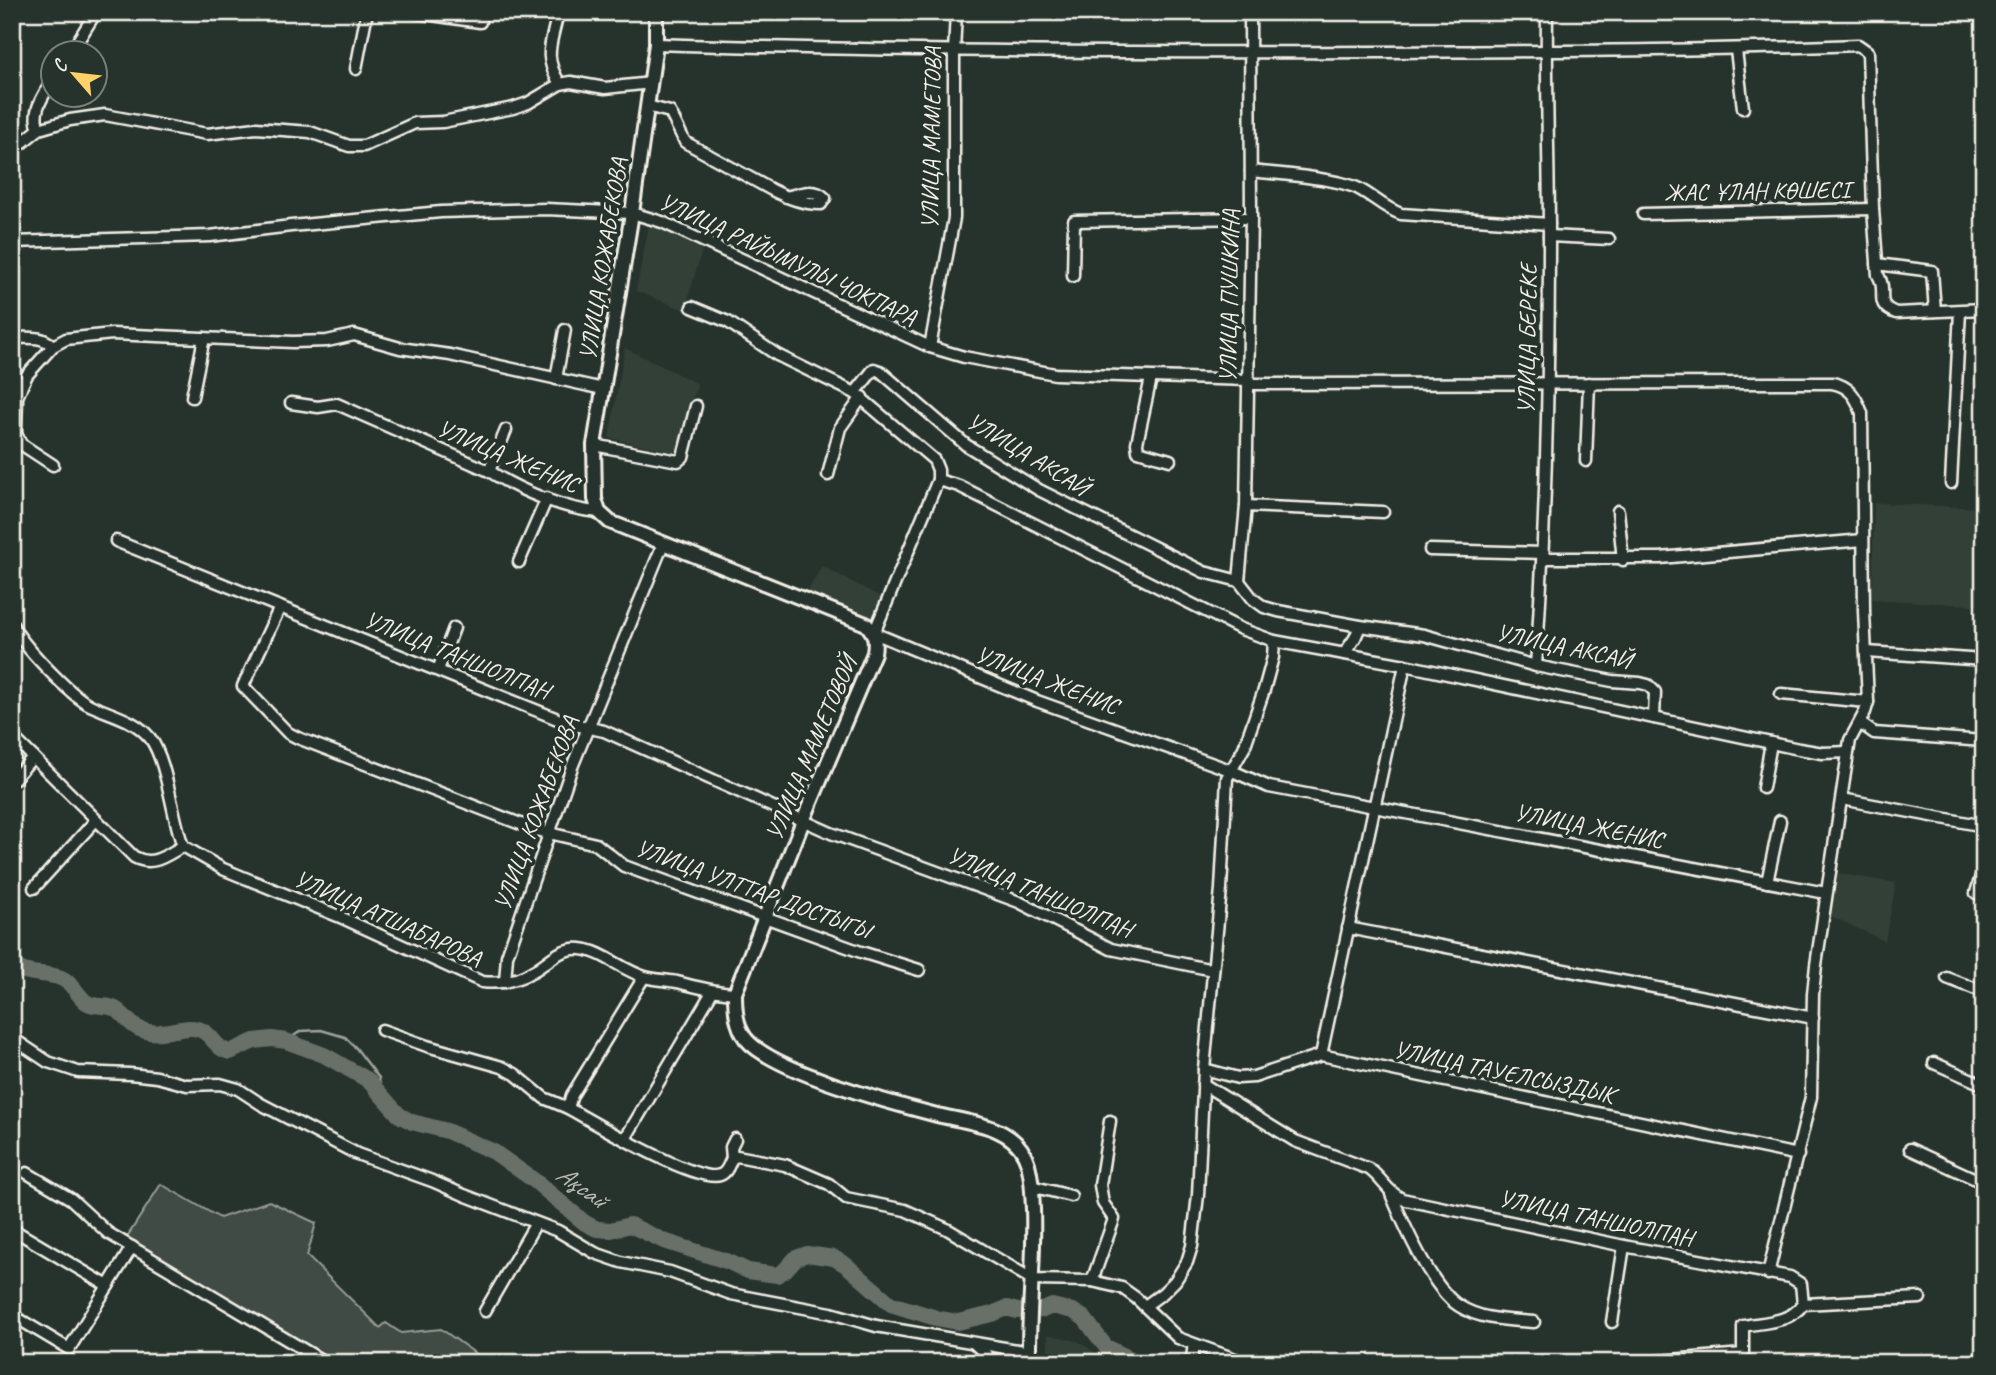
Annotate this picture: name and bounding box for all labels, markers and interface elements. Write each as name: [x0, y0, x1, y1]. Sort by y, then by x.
north arrow: [38, 38, 108, 108]
street label: УЛИЦА МАМЕТОВА: [914, 46, 948, 229]
text: С: [47, 54, 74, 76]
street label: УЛИЦА КОЖАБЕКОВА: [572, 155, 634, 362]
street label: ЖАС ҰЛАН КӨШЕСІ: [1664, 174, 1856, 208]
street label: УЛИЦА РАЙЫМУЛЫ ЧОКПАРА: [655, 186, 922, 332]
street label: УЛИЦА ПУШКИНА: [1212, 208, 1246, 383]
street label: УЛИЦА БЕРЕКЕ: [1511, 261, 1543, 414]
street label: УЛИЦА АКСАЙ: [961, 406, 1098, 504]
street label: УЛИЦА ЖЕНИС: [433, 413, 586, 501]
street label: УЛИЦА ТАНШОЛПАН: [360, 604, 557, 707]
street label: УЛИЦА АКСАЙ: [1494, 617, 1638, 676]
street label: УЛИЦА ЖЕНИС: [971, 639, 1126, 722]
street label: УЛИЦА МАМЕТОВОЙ: [759, 648, 865, 845]
street label: УЛИЦА КОЖАБЕКОВА: [487, 711, 585, 914]
street label: УЛИЦА ЖЕНИС: [1512, 797, 1669, 856]
street label: УЛИЦА УЛТТАР ДОСТЫГЫ: [631, 833, 878, 947]
street label: УЛИЦА ТАНШОЛПАН: [943, 840, 1140, 946]
street label: УЛИЦА АТШАБАРОВА: [290, 863, 487, 973]
street label: УЛИЦА ТАУЕЛСЫЗДЫК: [1391, 1034, 1622, 1111]
water label: Ақсай: [550, 1157, 618, 1219]
street label: УЛИЦА ТАНШОЛПАН: [1496, 1183, 1699, 1254]

